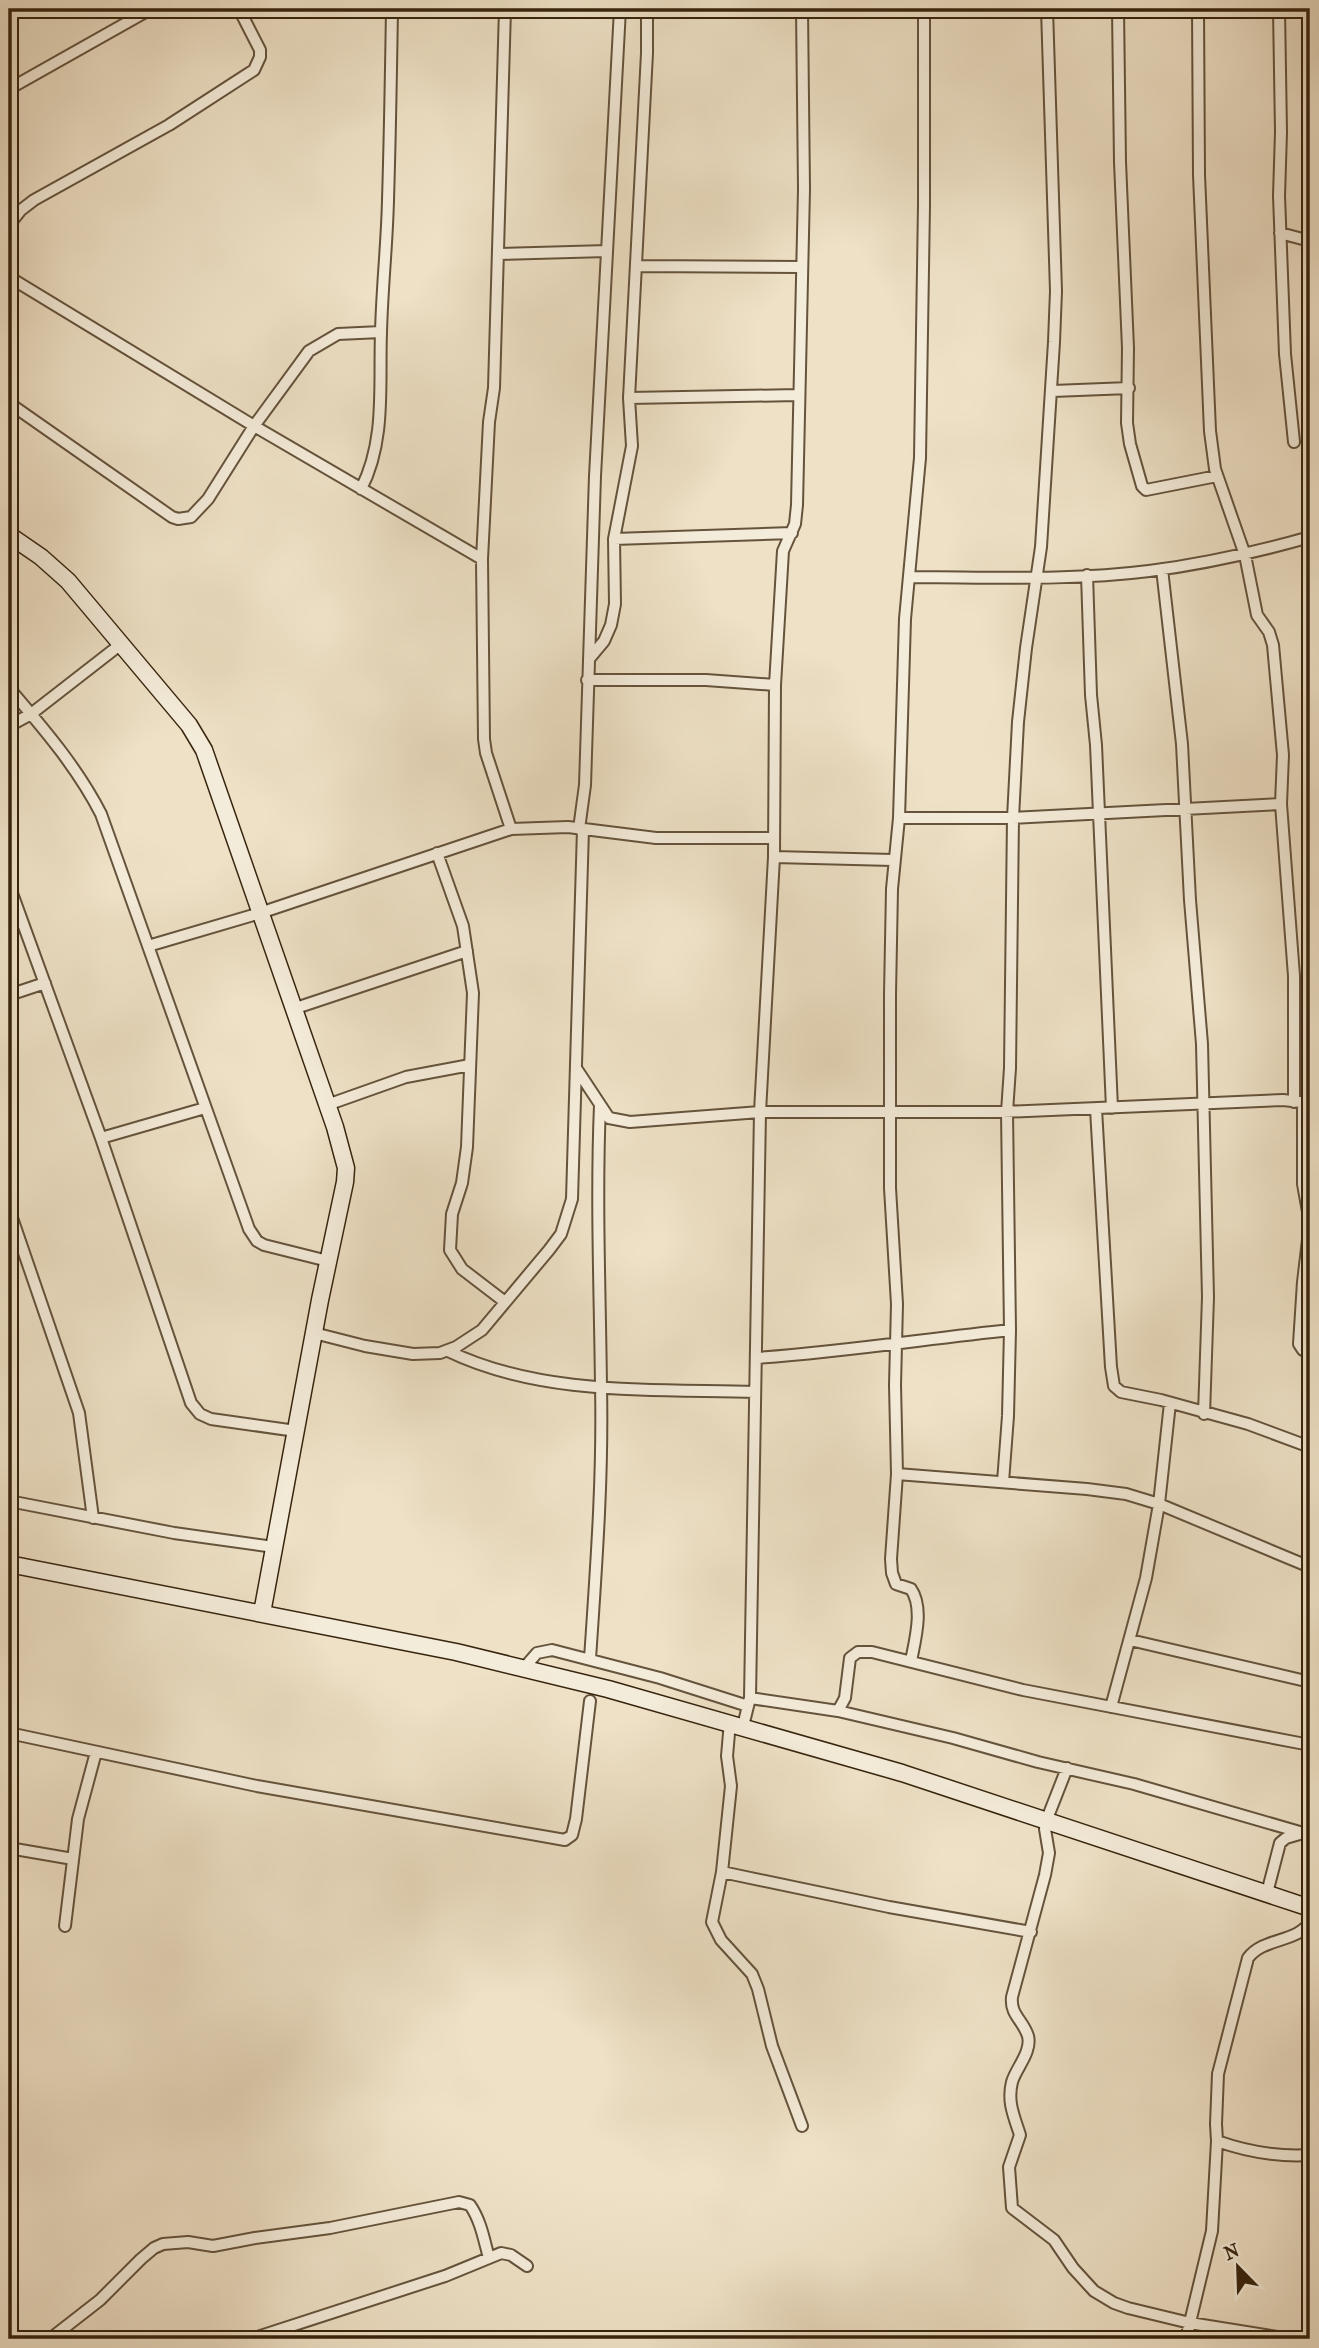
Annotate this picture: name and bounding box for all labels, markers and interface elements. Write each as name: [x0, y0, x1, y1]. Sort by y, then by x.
north arrow: [1204, 2232, 1274, 2302]
text: N: [1221, 2239, 1243, 2265]

